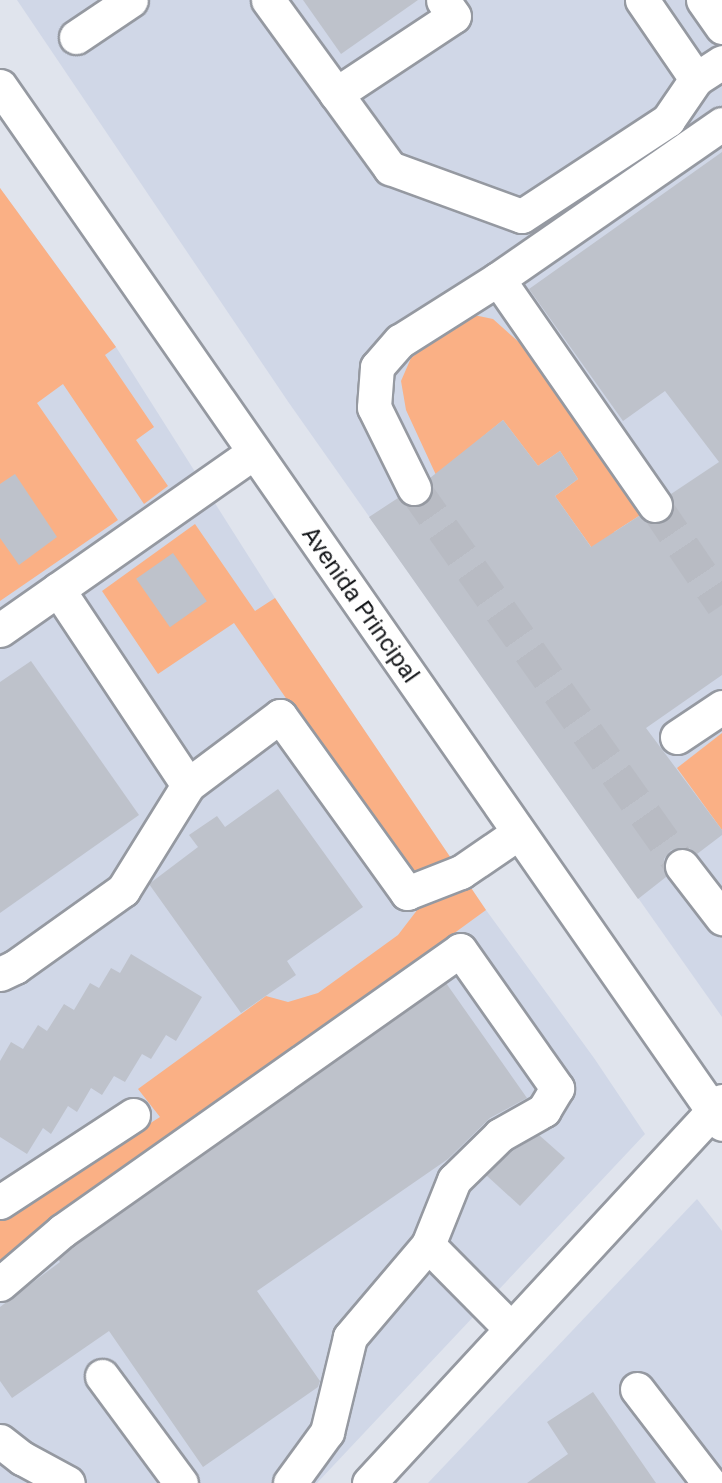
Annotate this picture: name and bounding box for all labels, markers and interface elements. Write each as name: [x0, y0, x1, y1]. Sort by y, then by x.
street label: Avenida Principal: [295, 521, 425, 689]

